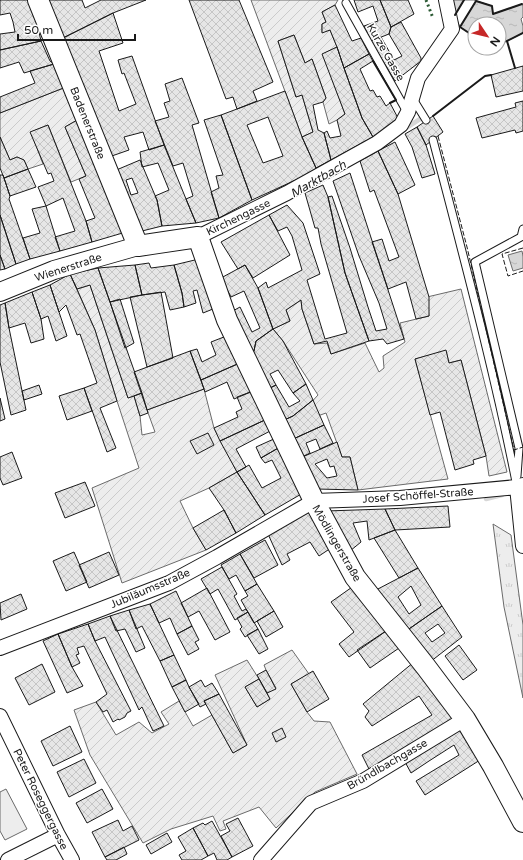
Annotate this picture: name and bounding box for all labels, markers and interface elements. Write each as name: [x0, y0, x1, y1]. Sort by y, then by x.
scale bar: [18, 16, 135, 42]
north arrow: [467, 16, 507, 56]
street label: Kurze Gasse: [364, 21, 407, 83]
text: 50 m: [24, 23, 53, 37]
text: N: [487, 34, 503, 49]
street label: Badenerstraße: [67, 85, 108, 161]
water label: Marktbach: [288, 157, 349, 201]
street label: Kirchengasse: [204, 196, 272, 239]
street label: Wienerstraße: [33, 250, 103, 284]
street label: Josef Schöffel-Straße: [362, 485, 474, 506]
street label: Mödlingerstraße: [309, 503, 364, 584]
street label: Jubiläumsstraße: [108, 566, 192, 611]
street label: Bründlbachgasse: [345, 736, 430, 793]
street label: Peter Roseggergasse: [10, 746, 71, 852]

